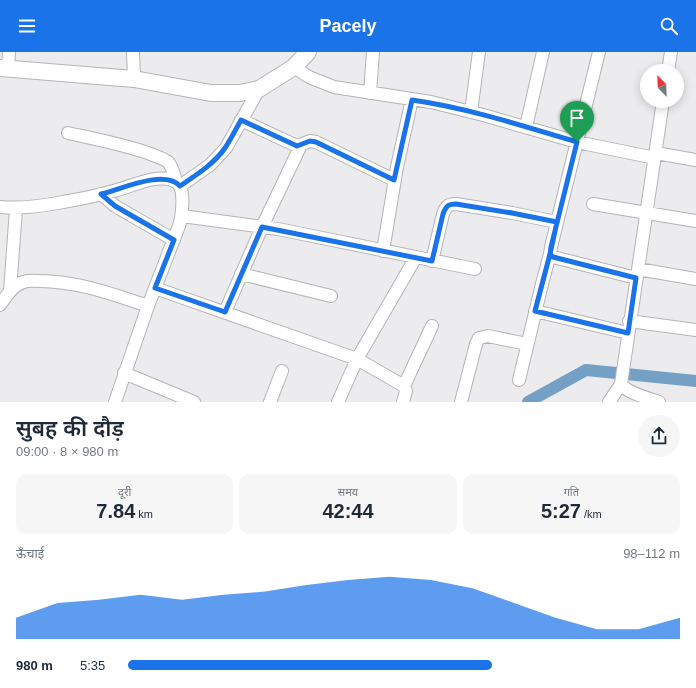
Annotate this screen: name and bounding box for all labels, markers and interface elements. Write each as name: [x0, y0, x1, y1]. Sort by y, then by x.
icon: menu: [16, 15, 38, 37]
icon: search: [658, 15, 680, 37]
text: Pacely: [319, 16, 377, 36]
north arrow: [640, 64, 684, 108]
map controls: [640, 64, 684, 108]
pin: [560, 101, 594, 142]
icon: arrive: [566, 107, 588, 129]
button: share: [638, 415, 680, 457]
text: सुबह की दौड़: [16, 416, 124, 441]
text: 09:00 · 8 × 980 m: [16, 444, 118, 459]
text: दूरी: [118, 486, 131, 498]
text: समय: [338, 486, 358, 498]
text: गति: [564, 486, 579, 498]
text: 7.84: [96, 500, 135, 522]
text: 42:44: [322, 500, 374, 522]
text: 5:27: [541, 500, 581, 522]
text: km: [135, 508, 153, 520]
text: /km: [581, 508, 602, 520]
text: ऊँचाई: [16, 546, 44, 561]
text: 98–112 m: [623, 546, 680, 561]
text: 980 m: [16, 658, 53, 673]
text: 5:35: [80, 658, 105, 673]

